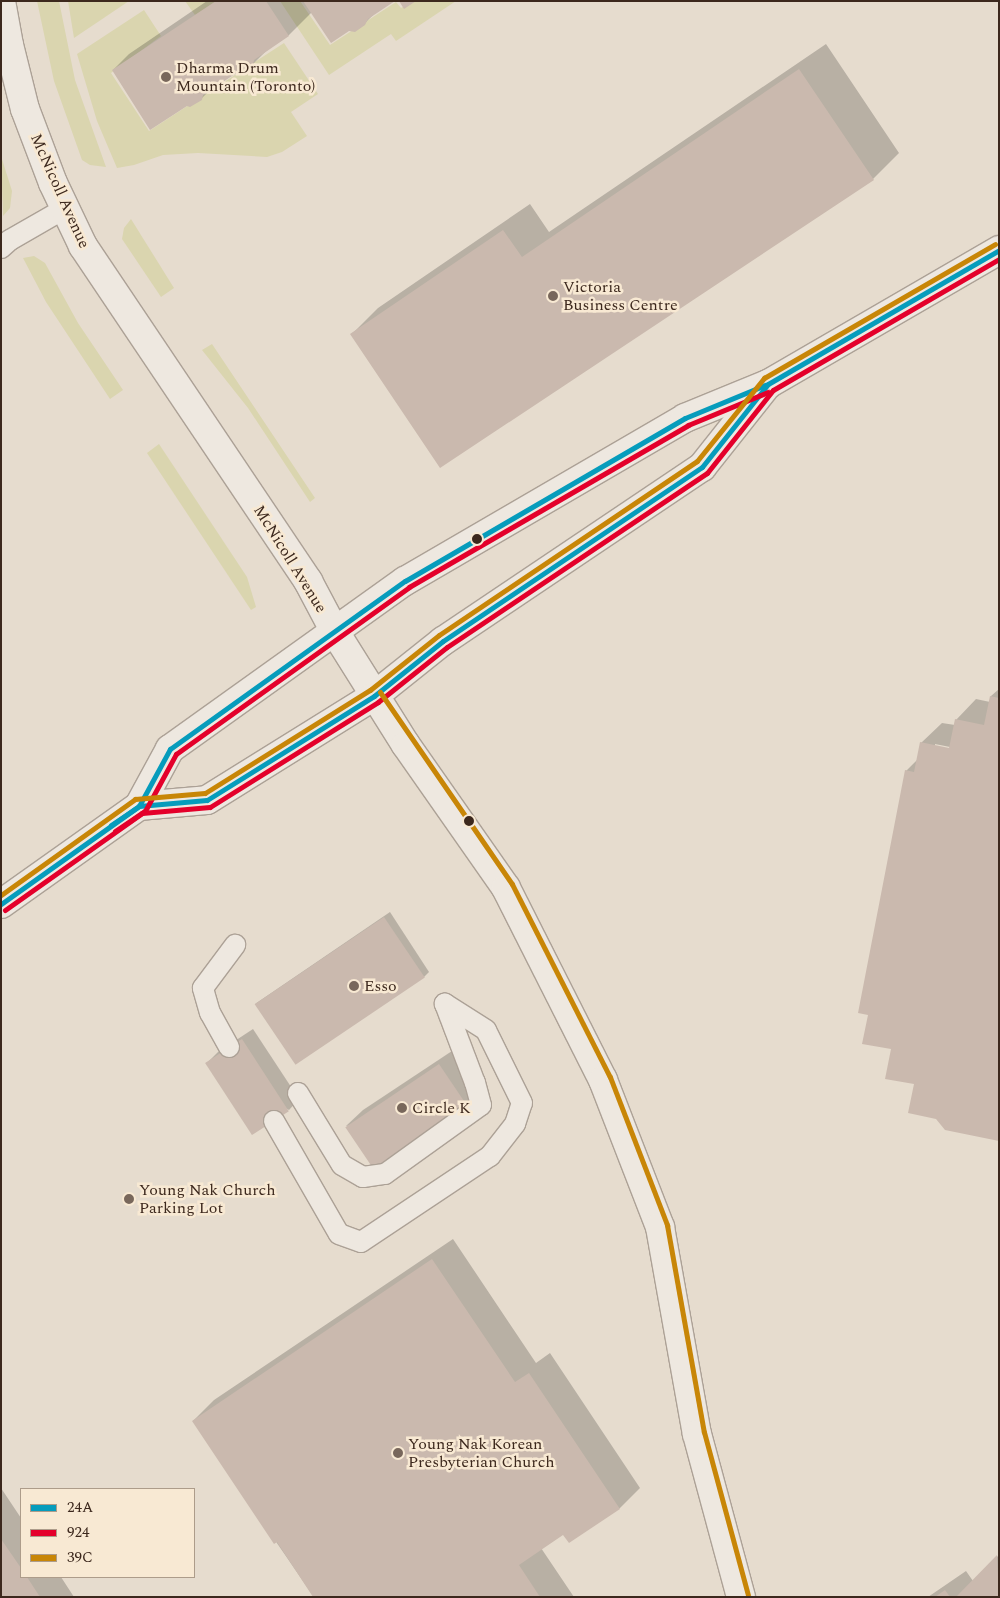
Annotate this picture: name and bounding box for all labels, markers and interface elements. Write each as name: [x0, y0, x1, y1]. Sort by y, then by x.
place label: Dharma Drum Mountain (Toronto): [176, 58, 315, 96]
marker: Dharma Drum Mountain (Toronto): [160, 71, 172, 83]
street label: McNicoll Avenue: [26, 131, 94, 251]
place label: Victoria Business Centre: [563, 277, 678, 315]
marker: Victoria Business Centre: [547, 290, 559, 302]
street label: McNicoll Avenue: [249, 502, 331, 616]
unlabelled marker: [472, 534, 482, 544]
unlabelled marker: [464, 816, 474, 826]
place label: Esso: [364, 976, 397, 996]
marker: Esso: [348, 980, 360, 992]
place label: Circle K: [412, 1098, 471, 1118]
marker: Circle K: [396, 1102, 408, 1114]
place label: Young Nak Church Parking Lot: [139, 1180, 275, 1218]
marker: Young Nak Church Parking Lot: [123, 1193, 135, 1205]
place label: Young Nak Korean Presbyterian Church: [408, 1434, 555, 1472]
marker: Young Nak Korean Presbyterian Church: [392, 1447, 404, 1459]
legend: [20, 1488, 195, 1578]
text: 24A: [67, 1496, 93, 1519]
text: 924: [67, 1521, 90, 1544]
text: 39C: [67, 1546, 93, 1569]

